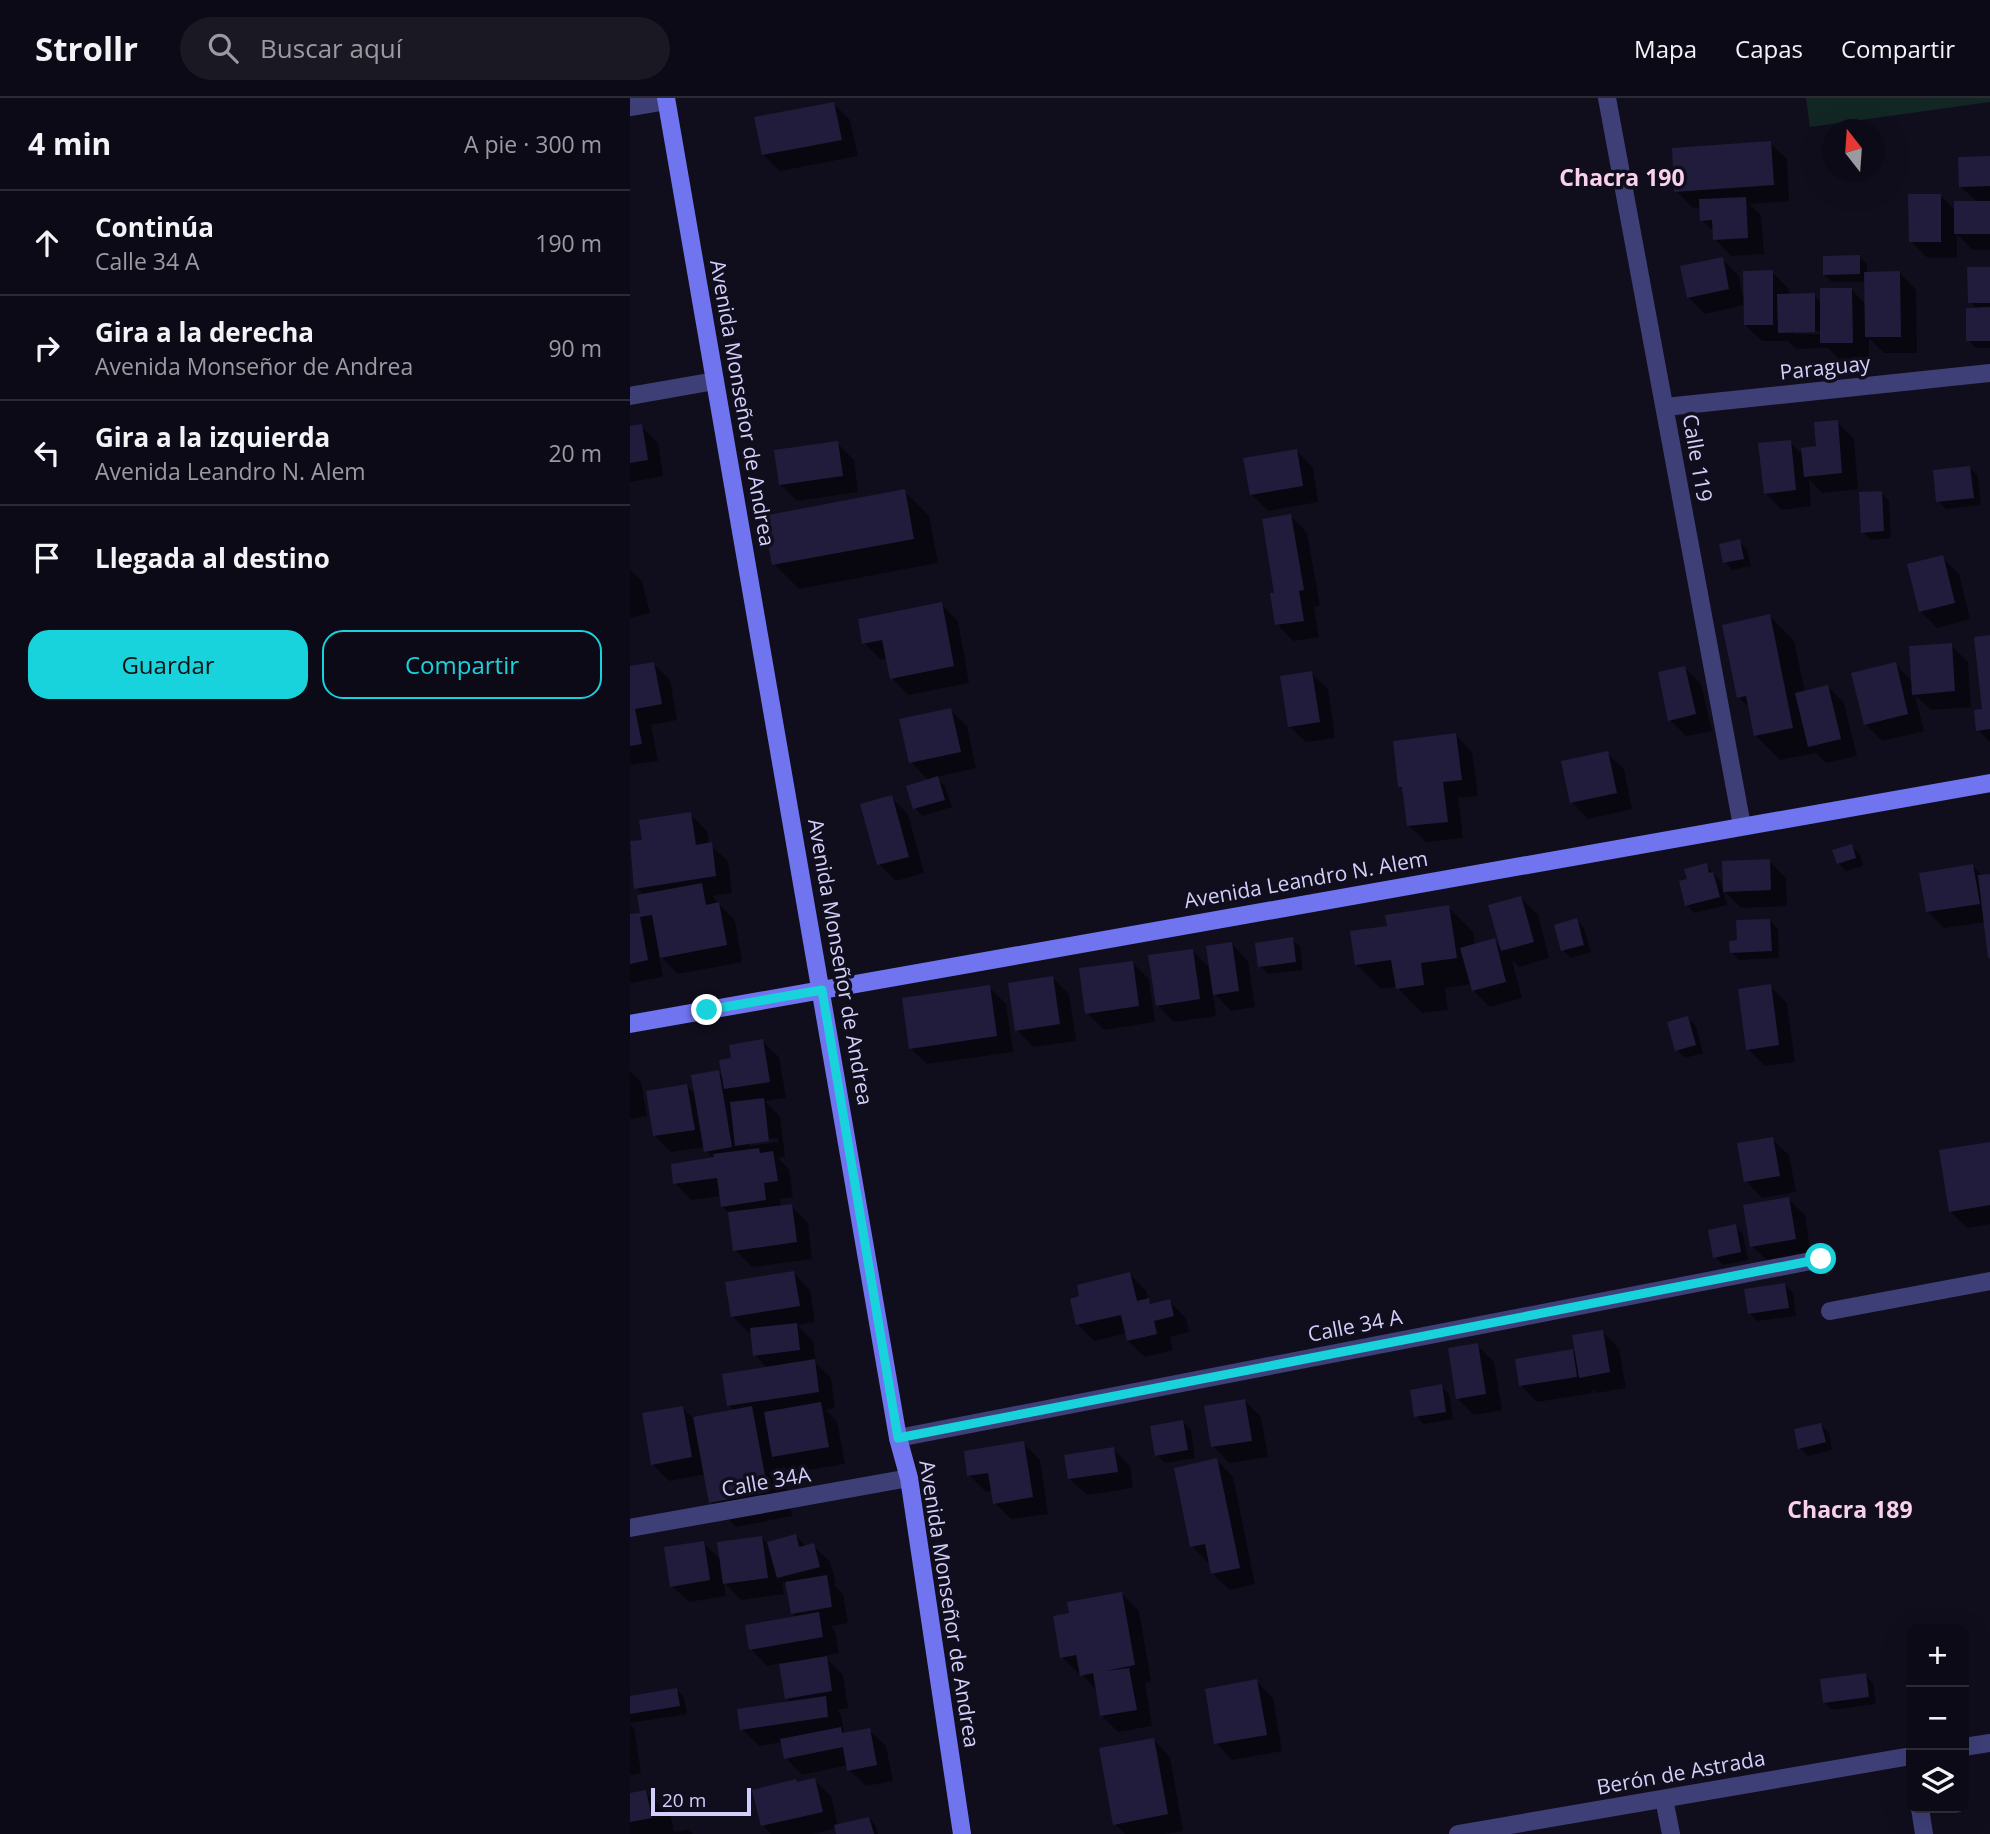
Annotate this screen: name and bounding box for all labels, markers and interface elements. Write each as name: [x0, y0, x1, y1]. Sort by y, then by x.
search box: [180, 17, 670, 80]
text: Strollr: [35, 26, 138, 71]
icon: search: [204, 29, 242, 67]
text: Buscar aquí: [260, 30, 402, 66]
text: Mapa: [1634, 32, 1697, 65]
text: Capas: [1735, 32, 1803, 65]
text: Compartir: [1841, 32, 1955, 65]
north arrow: [1822, 119, 1885, 182]
text: 4 min: [28, 123, 111, 164]
text: A pie · 300 m: [464, 128, 602, 160]
district label: Chacra 190: [1559, 161, 1685, 193]
text: Continúa: [95, 209, 214, 245]
icon: ahead: [28, 224, 66, 262]
text: 190 m: [535, 227, 602, 259]
text: Calle 34 A: [95, 245, 200, 277]
street label: Avenida Monseñor de Andrea: [704, 257, 782, 548]
text: Gira a la derecha: [95, 314, 314, 350]
icon: right: [28, 329, 66, 367]
text: 90 m: [548, 332, 602, 364]
street label: Paraguay: [1778, 348, 1872, 386]
text: Avenida Monseñor de Andrea: [95, 350, 413, 382]
street label: Calle 119: [1676, 412, 1719, 504]
text: Gira a la izquierda: [95, 419, 330, 455]
icon: left: [28, 434, 66, 472]
text: 20 m: [548, 437, 602, 469]
text: Avenida Leandro N. Alem: [95, 455, 366, 487]
icon: arrive: [28, 539, 66, 577]
text: Llegada al destino: [95, 540, 330, 576]
button: Guardar: [28, 630, 308, 699]
button: Compartir: [322, 630, 602, 699]
street label: Avenida Monseñor de Andrea: [802, 816, 880, 1107]
street label: Avenida Leandro N. Alem: [1182, 844, 1430, 914]
route end: [691, 994, 722, 1025]
route start: [1805, 1243, 1836, 1274]
street label: Calle 34 A: [1305, 1302, 1405, 1348]
street label: Avenida Monseñor de Andrea: [913, 1458, 987, 1750]
street label: Calle 34A: [719, 1459, 813, 1503]
district label: Chacra 189: [1787, 1493, 1913, 1525]
map controls: [1906, 1624, 1969, 1813]
button: +: [1906, 1624, 1969, 1687]
button: −: [1906, 1687, 1969, 1750]
street label: Berón de Astrada: [1594, 1743, 1767, 1801]
button: layers: [1906, 1750, 1969, 1813]
scale bar: [651, 1785, 751, 1817]
text: 20 m: [662, 1787, 706, 1813]

